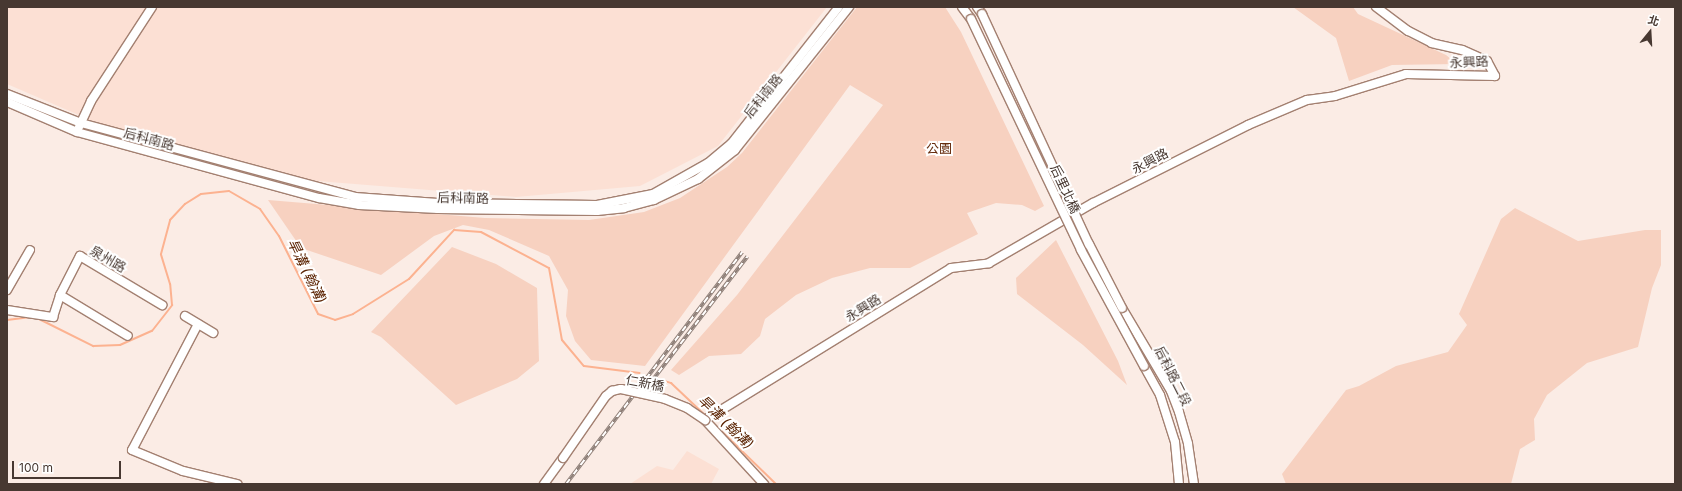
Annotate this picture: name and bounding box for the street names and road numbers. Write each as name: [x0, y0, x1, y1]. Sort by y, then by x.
street label: 永興路: [1449, 53, 1489, 71]
street label: 后科南路: [741, 71, 785, 121]
street label: 后科南路: [122, 125, 176, 153]
street label: 永興路: [1129, 145, 1171, 177]
street label: 后里北橋: [1047, 162, 1083, 216]
street label: 后科南路: [437, 190, 489, 206]
street label: 泉州路: [87, 242, 129, 276]
street label: 永興路: [842, 291, 884, 325]
street label: 后科路二段: [1151, 344, 1195, 408]
street label: 仁新橋: [624, 372, 666, 394]

